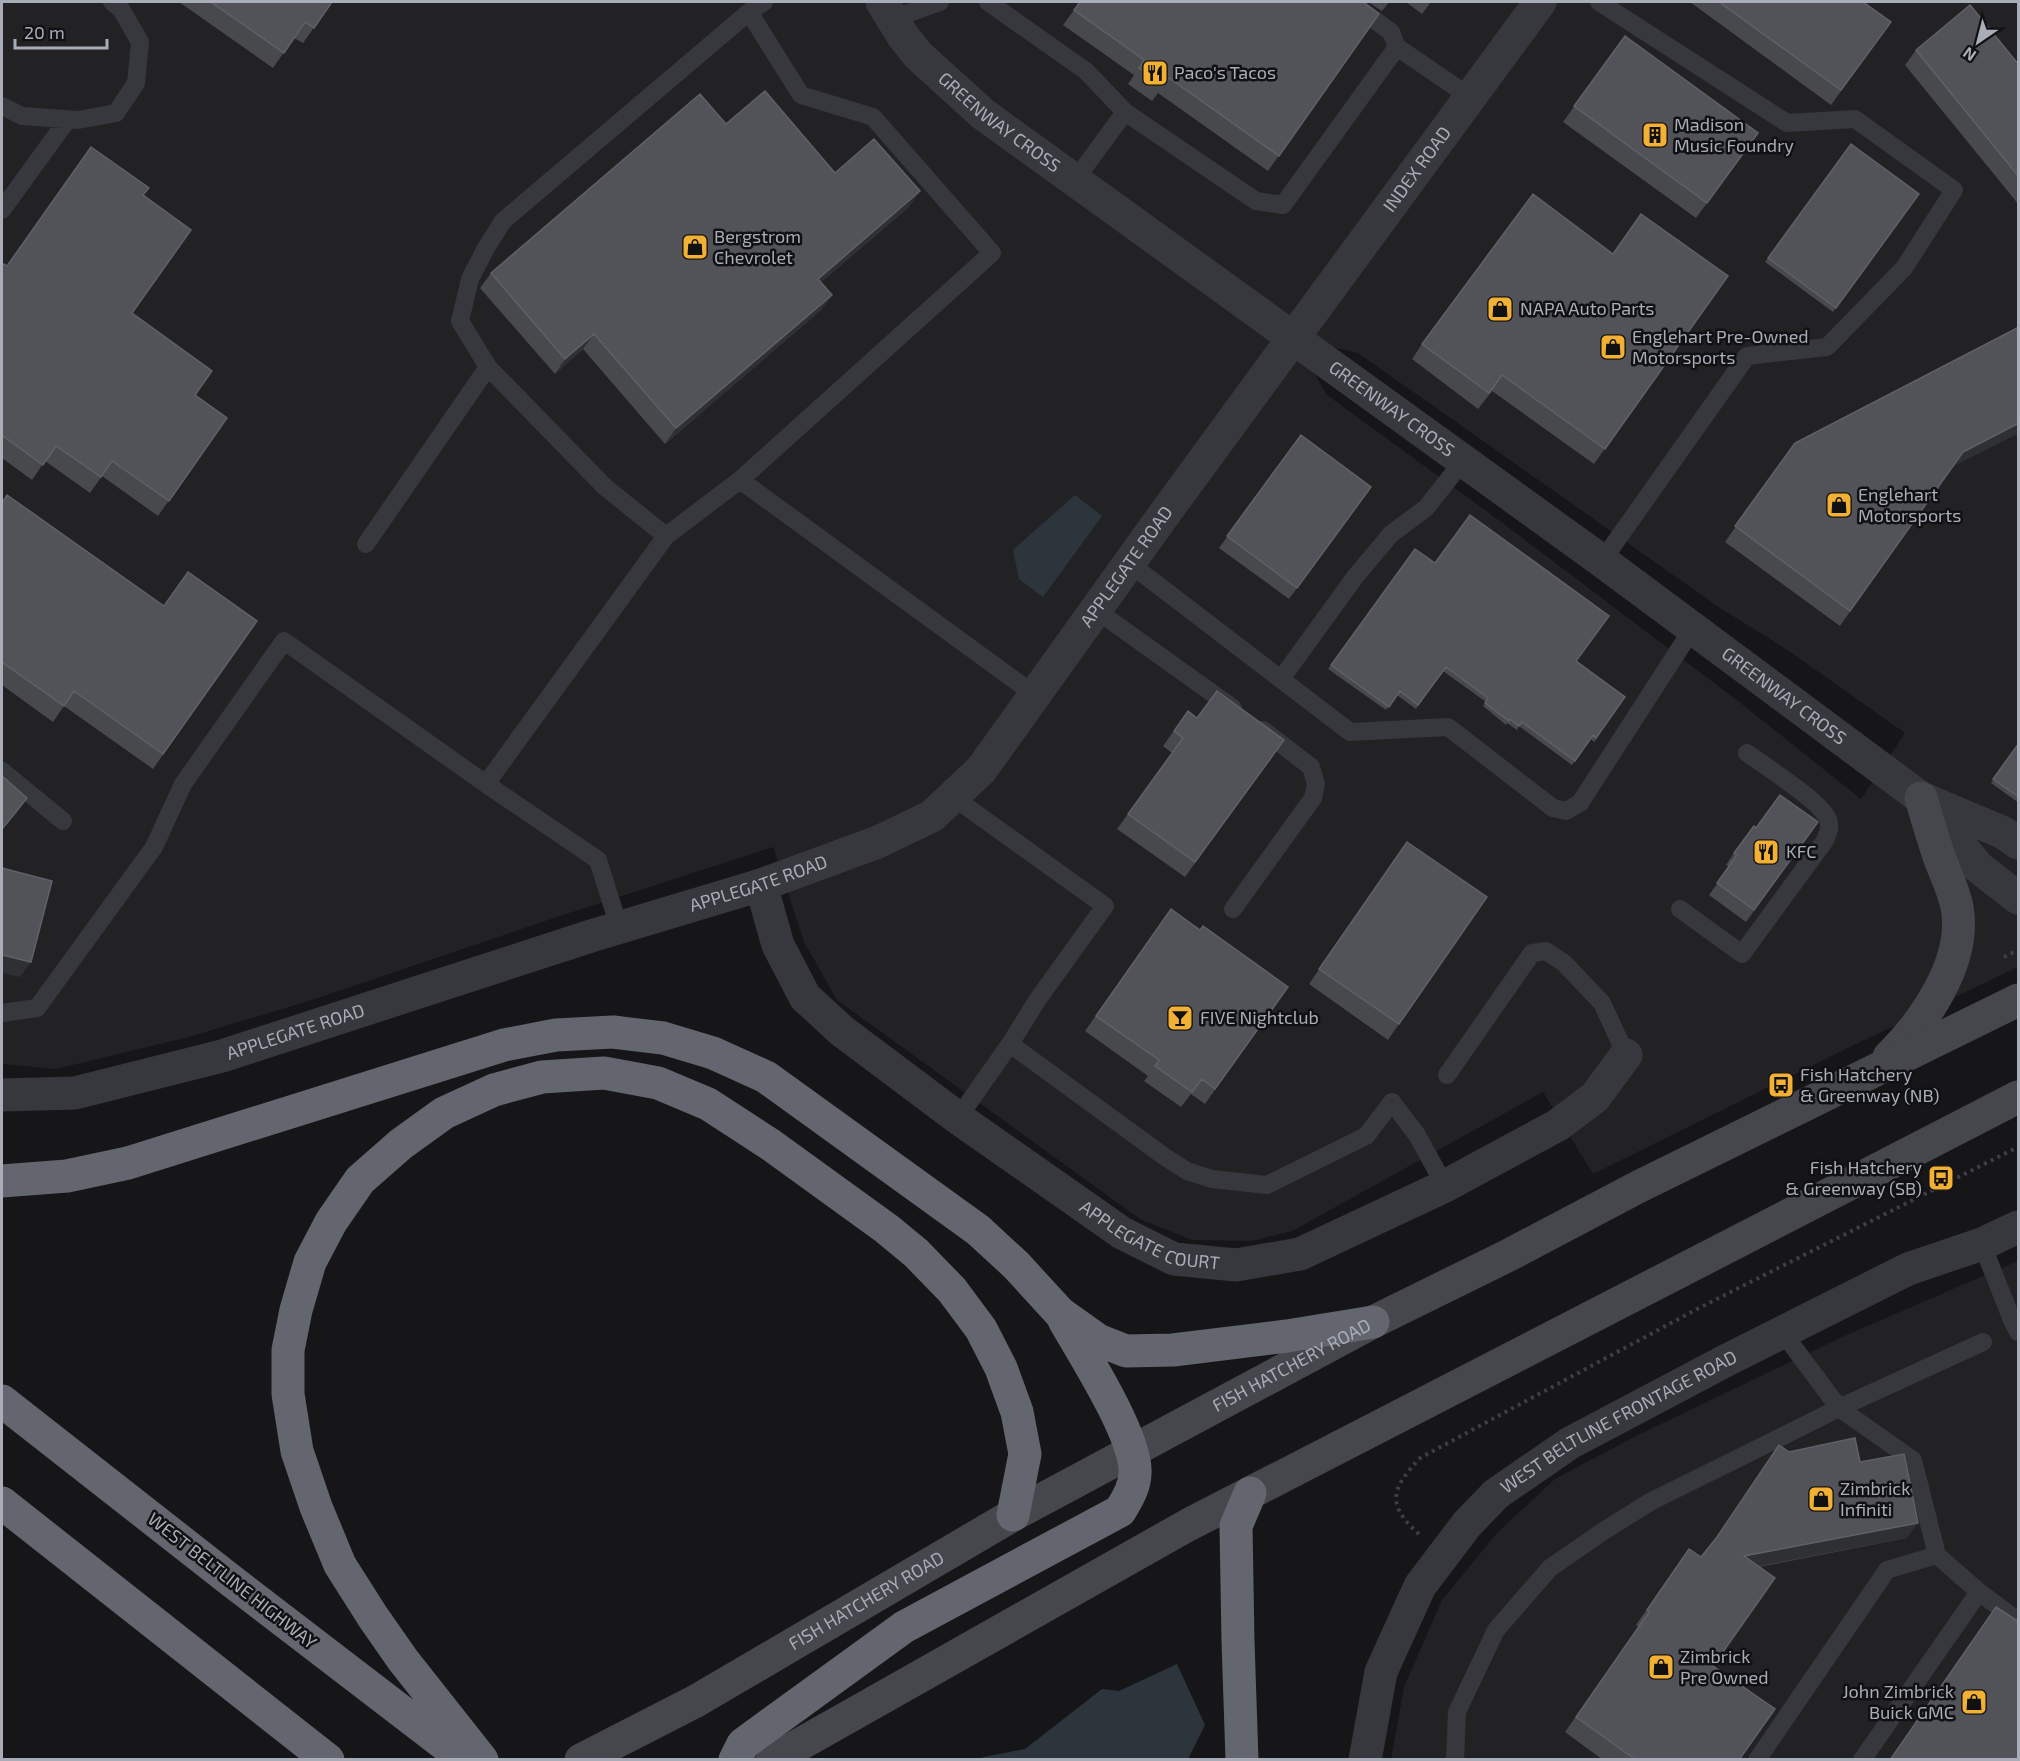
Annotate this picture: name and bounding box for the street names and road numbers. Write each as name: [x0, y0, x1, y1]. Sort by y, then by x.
street label: GREENWAY CROSS: [934, 67, 1065, 176]
street label: INDEX ROAD: [1378, 122, 1455, 216]
street label: GREENWAY CROSS: [1325, 356, 1459, 461]
street label: APPLEGATE ROAD: [1075, 501, 1177, 631]
street label: GREENWAY CROSS: [1718, 642, 1851, 749]
street label: APPLEGATE ROAD: [687, 850, 830, 916]
street label: APPLEGATE ROAD: [223, 998, 367, 1064]
street label: APPLEGATE COURT: [1076, 1195, 1221, 1273]
street label: FISH HATCHERY ROAD: [1208, 1313, 1374, 1416]
street label: WEST BELTLINE FRONTAGE ROAD: [1496, 1345, 1740, 1498]
street label: WEST BELTLINE HIGHWAY: [144, 1507, 322, 1653]
street label: FISH HATCHERY ROAD: [784, 1546, 948, 1654]

